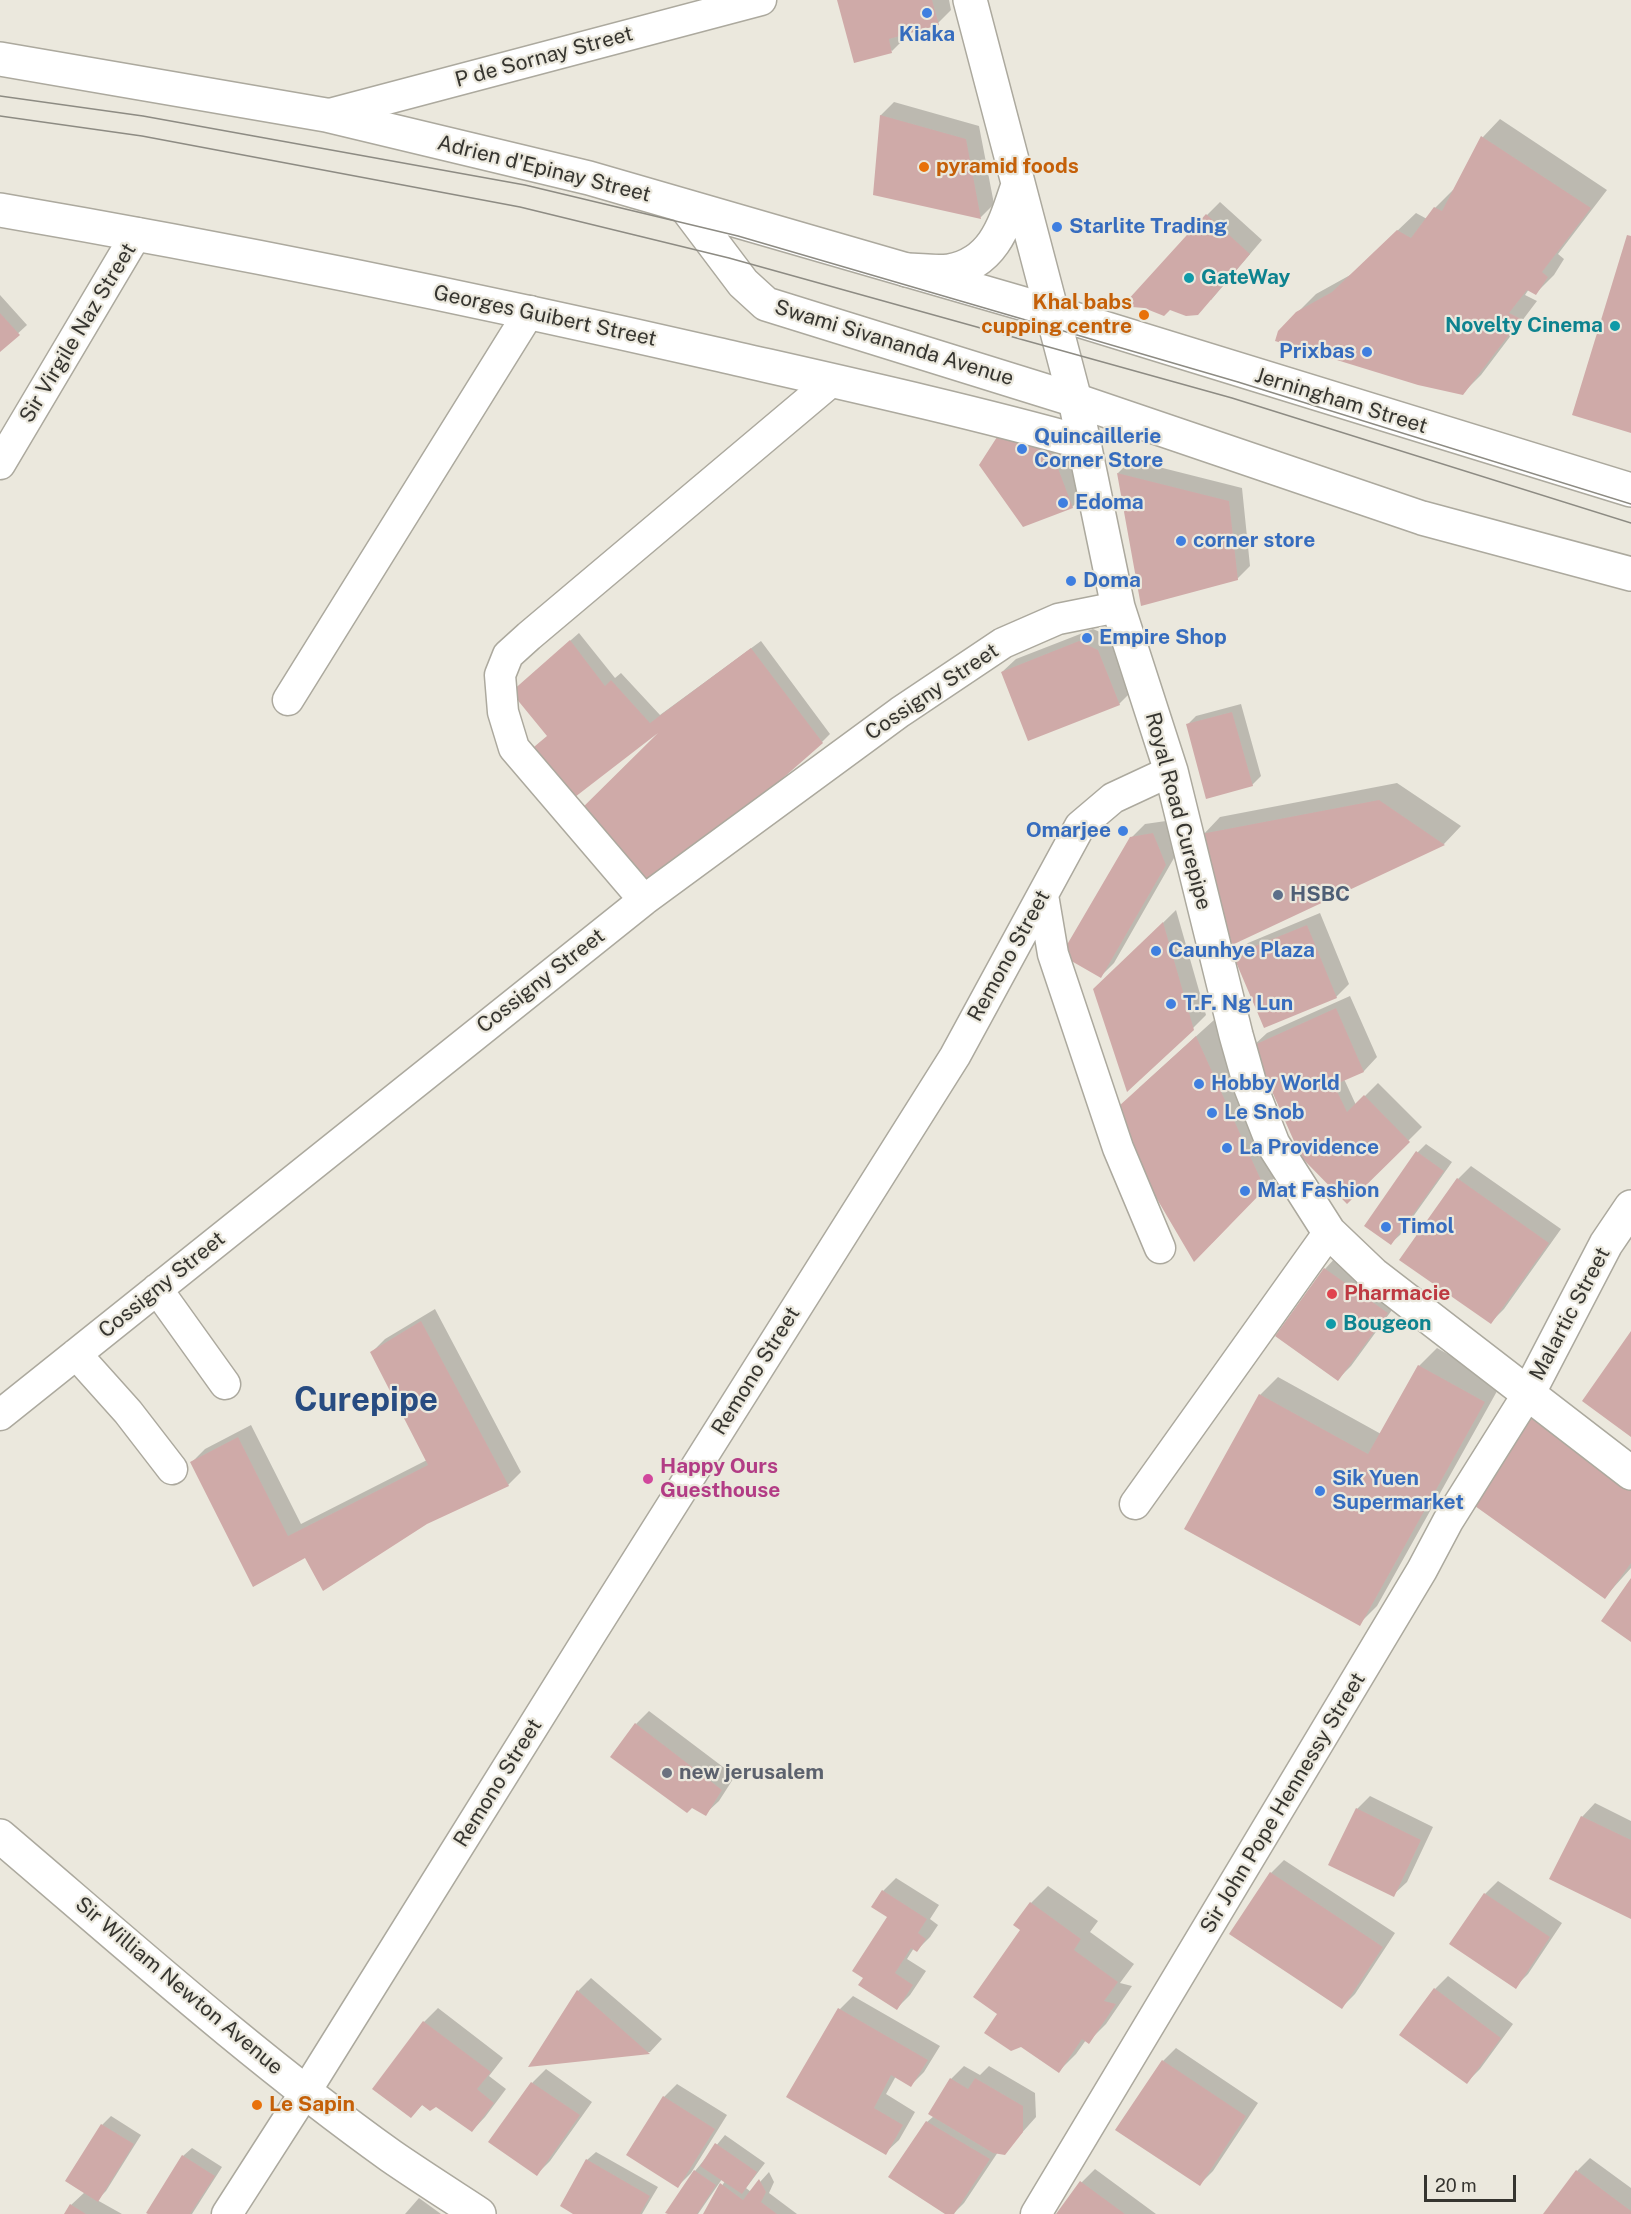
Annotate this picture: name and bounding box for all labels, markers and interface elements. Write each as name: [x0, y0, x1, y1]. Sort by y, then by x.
marker: Kiaka: [920, 6, 934, 20]
street label: P de Sornay Street: [452, 21, 636, 93]
place label: Kiaka: [899, 22, 955, 48]
street label: Adrien d'Epinay Street: [435, 130, 653, 208]
place label: pyramid foods: [936, 154, 1079, 180]
marker: pyramid foods: [917, 160, 931, 174]
place label: Starlite Trading: [1069, 214, 1227, 240]
marker: Starlite Trading: [1050, 220, 1064, 234]
street label: Sir Virgile Naz Street: [14, 239, 142, 427]
place label: GateWay: [1201, 265, 1290, 291]
marker: GateWay: [1182, 271, 1196, 285]
street label: Georges Guibert Street: [431, 280, 659, 352]
place label: Khal babs cupping centre: [981, 290, 1132, 340]
street label: Swami Sivananda Avenue: [771, 295, 1017, 391]
marker: Khal babs cupping centre: [1137, 308, 1151, 322]
place label: Novelty Cinema: [1445, 313, 1603, 339]
marker: Novelty Cinema: [1608, 319, 1622, 333]
place label: Prixbas: [1279, 339, 1355, 365]
marker: Prixbas: [1360, 345, 1374, 359]
street label: Jerningham Street: [1252, 363, 1430, 439]
place label: Quincaillerie Corner Store: [1034, 424, 1163, 474]
marker: Quincaillerie Corner Store: [1015, 442, 1029, 456]
place label: Edoma: [1075, 490, 1144, 516]
marker: Edoma: [1056, 496, 1070, 510]
place label: corner store: [1193, 528, 1315, 554]
marker: corner store: [1174, 534, 1188, 548]
place label: Doma: [1083, 568, 1141, 594]
marker: Doma: [1064, 574, 1078, 588]
place label: Empire Shop: [1099, 625, 1227, 651]
marker: Empire Shop: [1080, 631, 1094, 645]
street label: Cossigny Street: [861, 638, 1003, 746]
street label: Royal Road Curepipe: [1140, 709, 1216, 913]
place label: Omarjee: [1026, 818, 1111, 844]
marker: Omarjee: [1116, 824, 1130, 838]
place label: HSBC: [1290, 882, 1350, 908]
street label: Remono Street: [963, 886, 1055, 1026]
marker: HSBC: [1271, 888, 1285, 902]
street label: Cossigny Street: [472, 923, 610, 1039]
place label: Caunhye Plaza: [1168, 938, 1315, 964]
marker: Caunhye Plaza: [1149, 944, 1163, 958]
place label: T.F. Ng Lun: [1183, 991, 1293, 1017]
marker: T.F. Ng Lun: [1164, 997, 1178, 1011]
place label: Hobby World: [1211, 1071, 1340, 1097]
marker: Hobby World: [1192, 1077, 1206, 1091]
place label: Le Snob: [1224, 1100, 1305, 1126]
marker: Le Snob: [1205, 1106, 1219, 1120]
place label: La Providence: [1239, 1135, 1379, 1161]
marker: La Providence: [1220, 1141, 1234, 1155]
place label: Mat Fashion: [1257, 1178, 1379, 1204]
marker: Mat Fashion: [1238, 1184, 1252, 1198]
place label: Timol: [1398, 1214, 1454, 1240]
marker: Timol: [1379, 1220, 1393, 1234]
street label: Cossigny Street: [94, 1226, 230, 1344]
street label: Malartic Street: [1524, 1243, 1616, 1385]
place label: Pharmacie: [1344, 1281, 1450, 1307]
marker: Pharmacie: [1325, 1287, 1339, 1301]
street label: Remono Street: [707, 1302, 805, 1440]
place label: Bougeon: [1343, 1311, 1432, 1337]
marker: Bougeon: [1324, 1317, 1338, 1331]
district label: Curepipe: [294, 1381, 438, 1421]
place label: Happy Ours Guesthouse: [660, 1454, 780, 1504]
place label: Sik Yuen Supermarket: [1332, 1466, 1464, 1516]
marker: Happy Ours Guesthouse: [641, 1472, 655, 1486]
marker: Sik Yuen Supermarket: [1313, 1484, 1327, 1498]
street label: Sir John Pope Hennessy Street: [1195, 1668, 1371, 1938]
street label: Remono Street: [449, 1714, 547, 1852]
place label: new jerusalem: [679, 1760, 824, 1786]
marker: new jerusalem: [660, 1766, 674, 1780]
street label: Sir William Newton Avenue: [70, 1892, 288, 2080]
place label: Le Sapin: [269, 2092, 355, 2118]
marker: Le Sapin: [250, 2098, 264, 2112]
scale bar: [1427, 2163, 1518, 2201]
text: 20 m: [1435, 2175, 1477, 2196]

